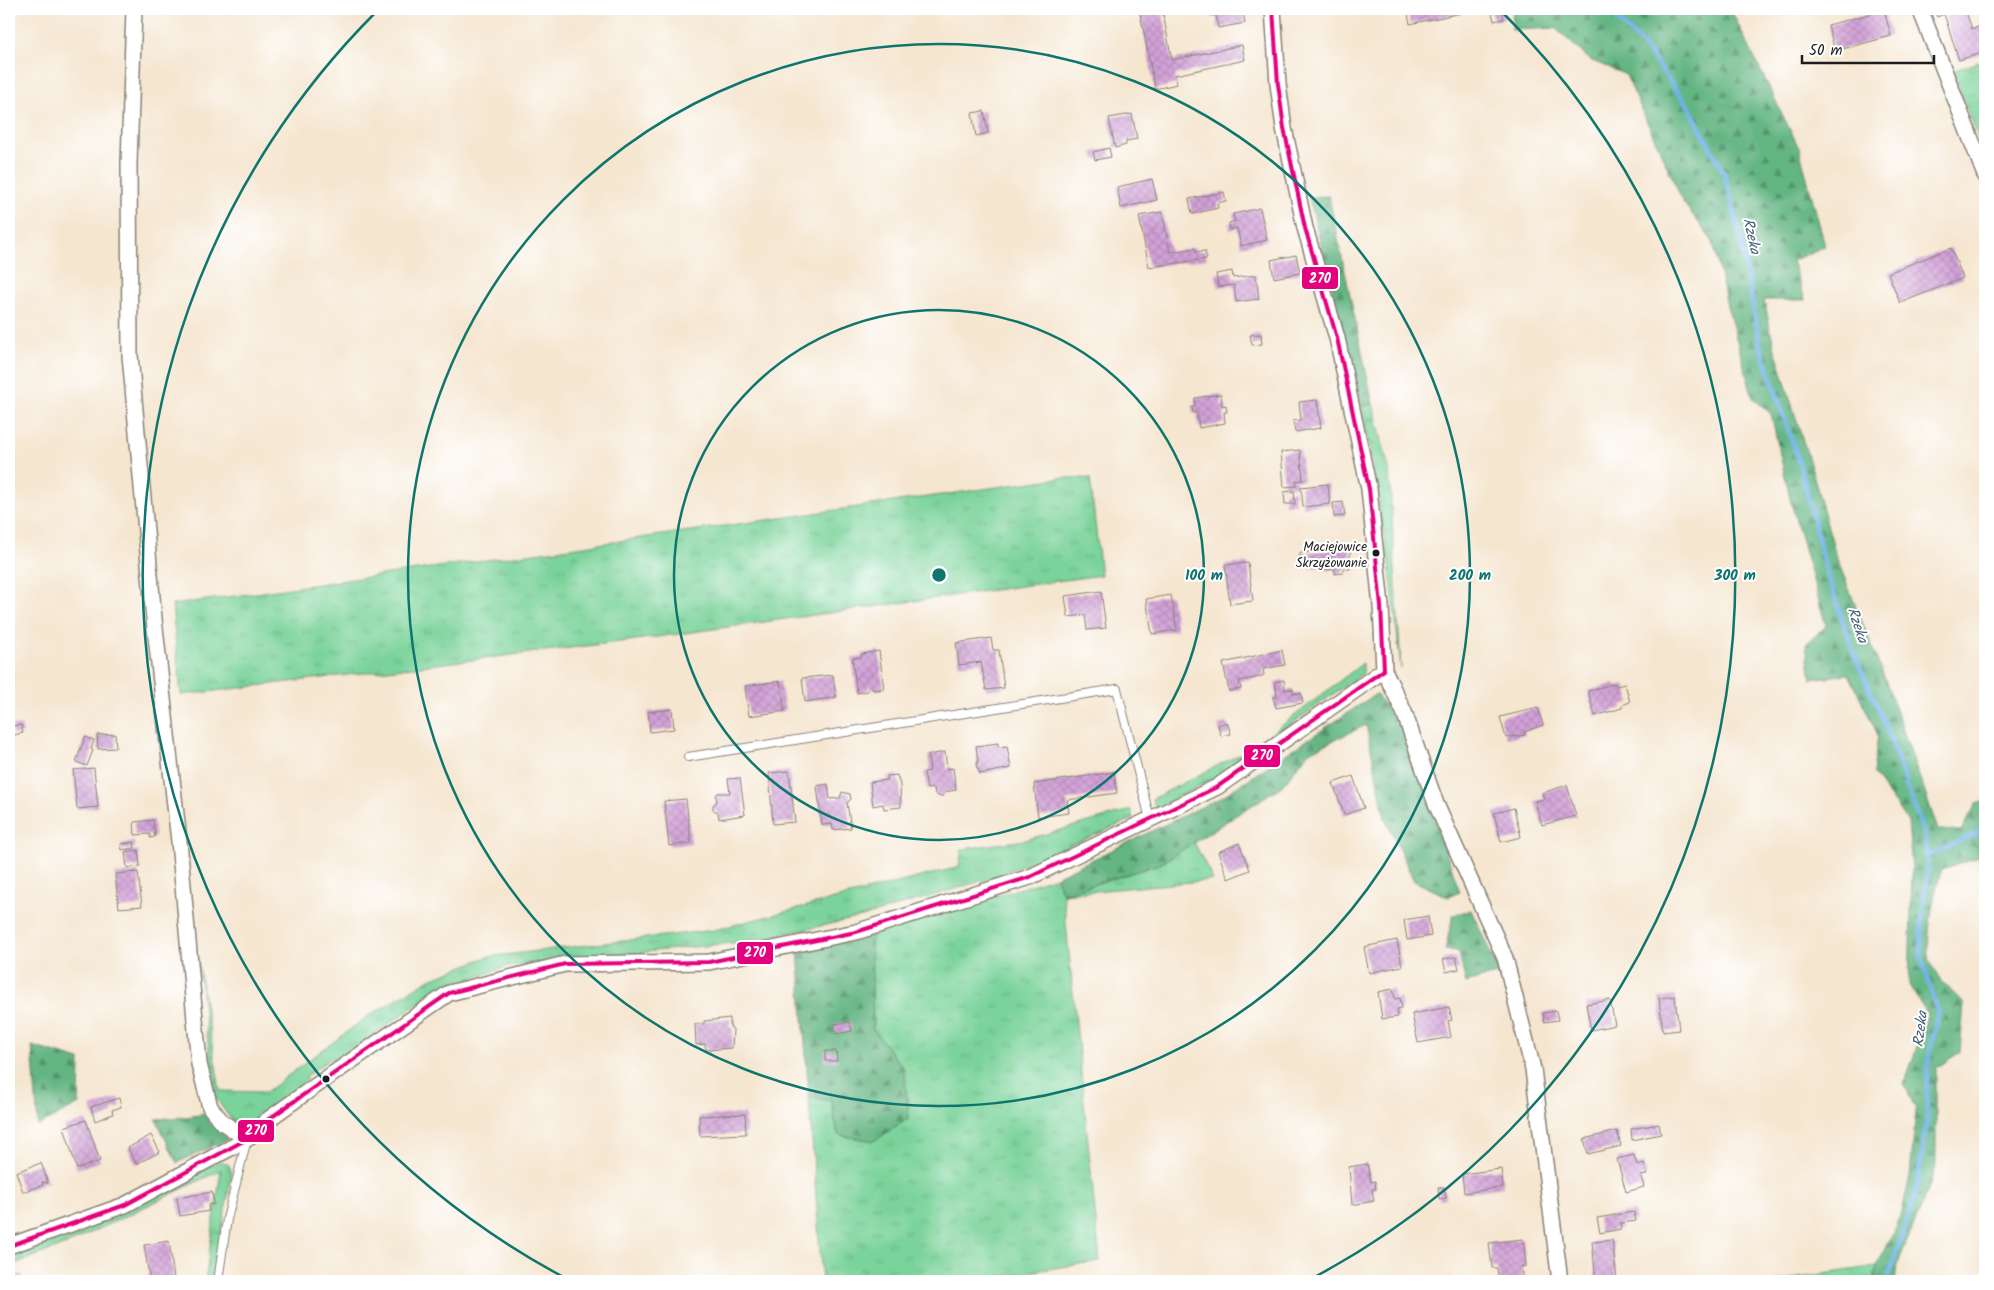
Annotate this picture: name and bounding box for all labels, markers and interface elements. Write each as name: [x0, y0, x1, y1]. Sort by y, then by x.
scale bar: [1802, 32, 1934, 64]
text: 50 m: [1809, 39, 1843, 63]
water label: Rzeka: [1736, 216, 1767, 257]
line badge: 270: [1301, 266, 1339, 290]
text: 270: [1309, 268, 1332, 290]
place label: Maciejowice Skrzyżowanie: [1296, 537, 1367, 574]
marker: Maciejowice Skrzyżowanie: [1371, 548, 1381, 558]
text: 100 m: [1185, 564, 1223, 588]
text: 200 m: [1449, 564, 1491, 588]
text: 300 m: [1713, 564, 1756, 588]
centre of rings: [930, 566, 948, 584]
water label: Rzeka: [1840, 604, 1874, 647]
line badge: 270: [1243, 744, 1281, 768]
text: 270: [1251, 745, 1274, 767]
line badge: 270: [736, 941, 774, 965]
text: 270: [744, 942, 767, 964]
water label: Rzeka: [1907, 1009, 1935, 1049]
unlabelled marker: [321, 1074, 331, 1084]
line badge: 270: [237, 1119, 275, 1143]
text: 270: [245, 1120, 268, 1142]

